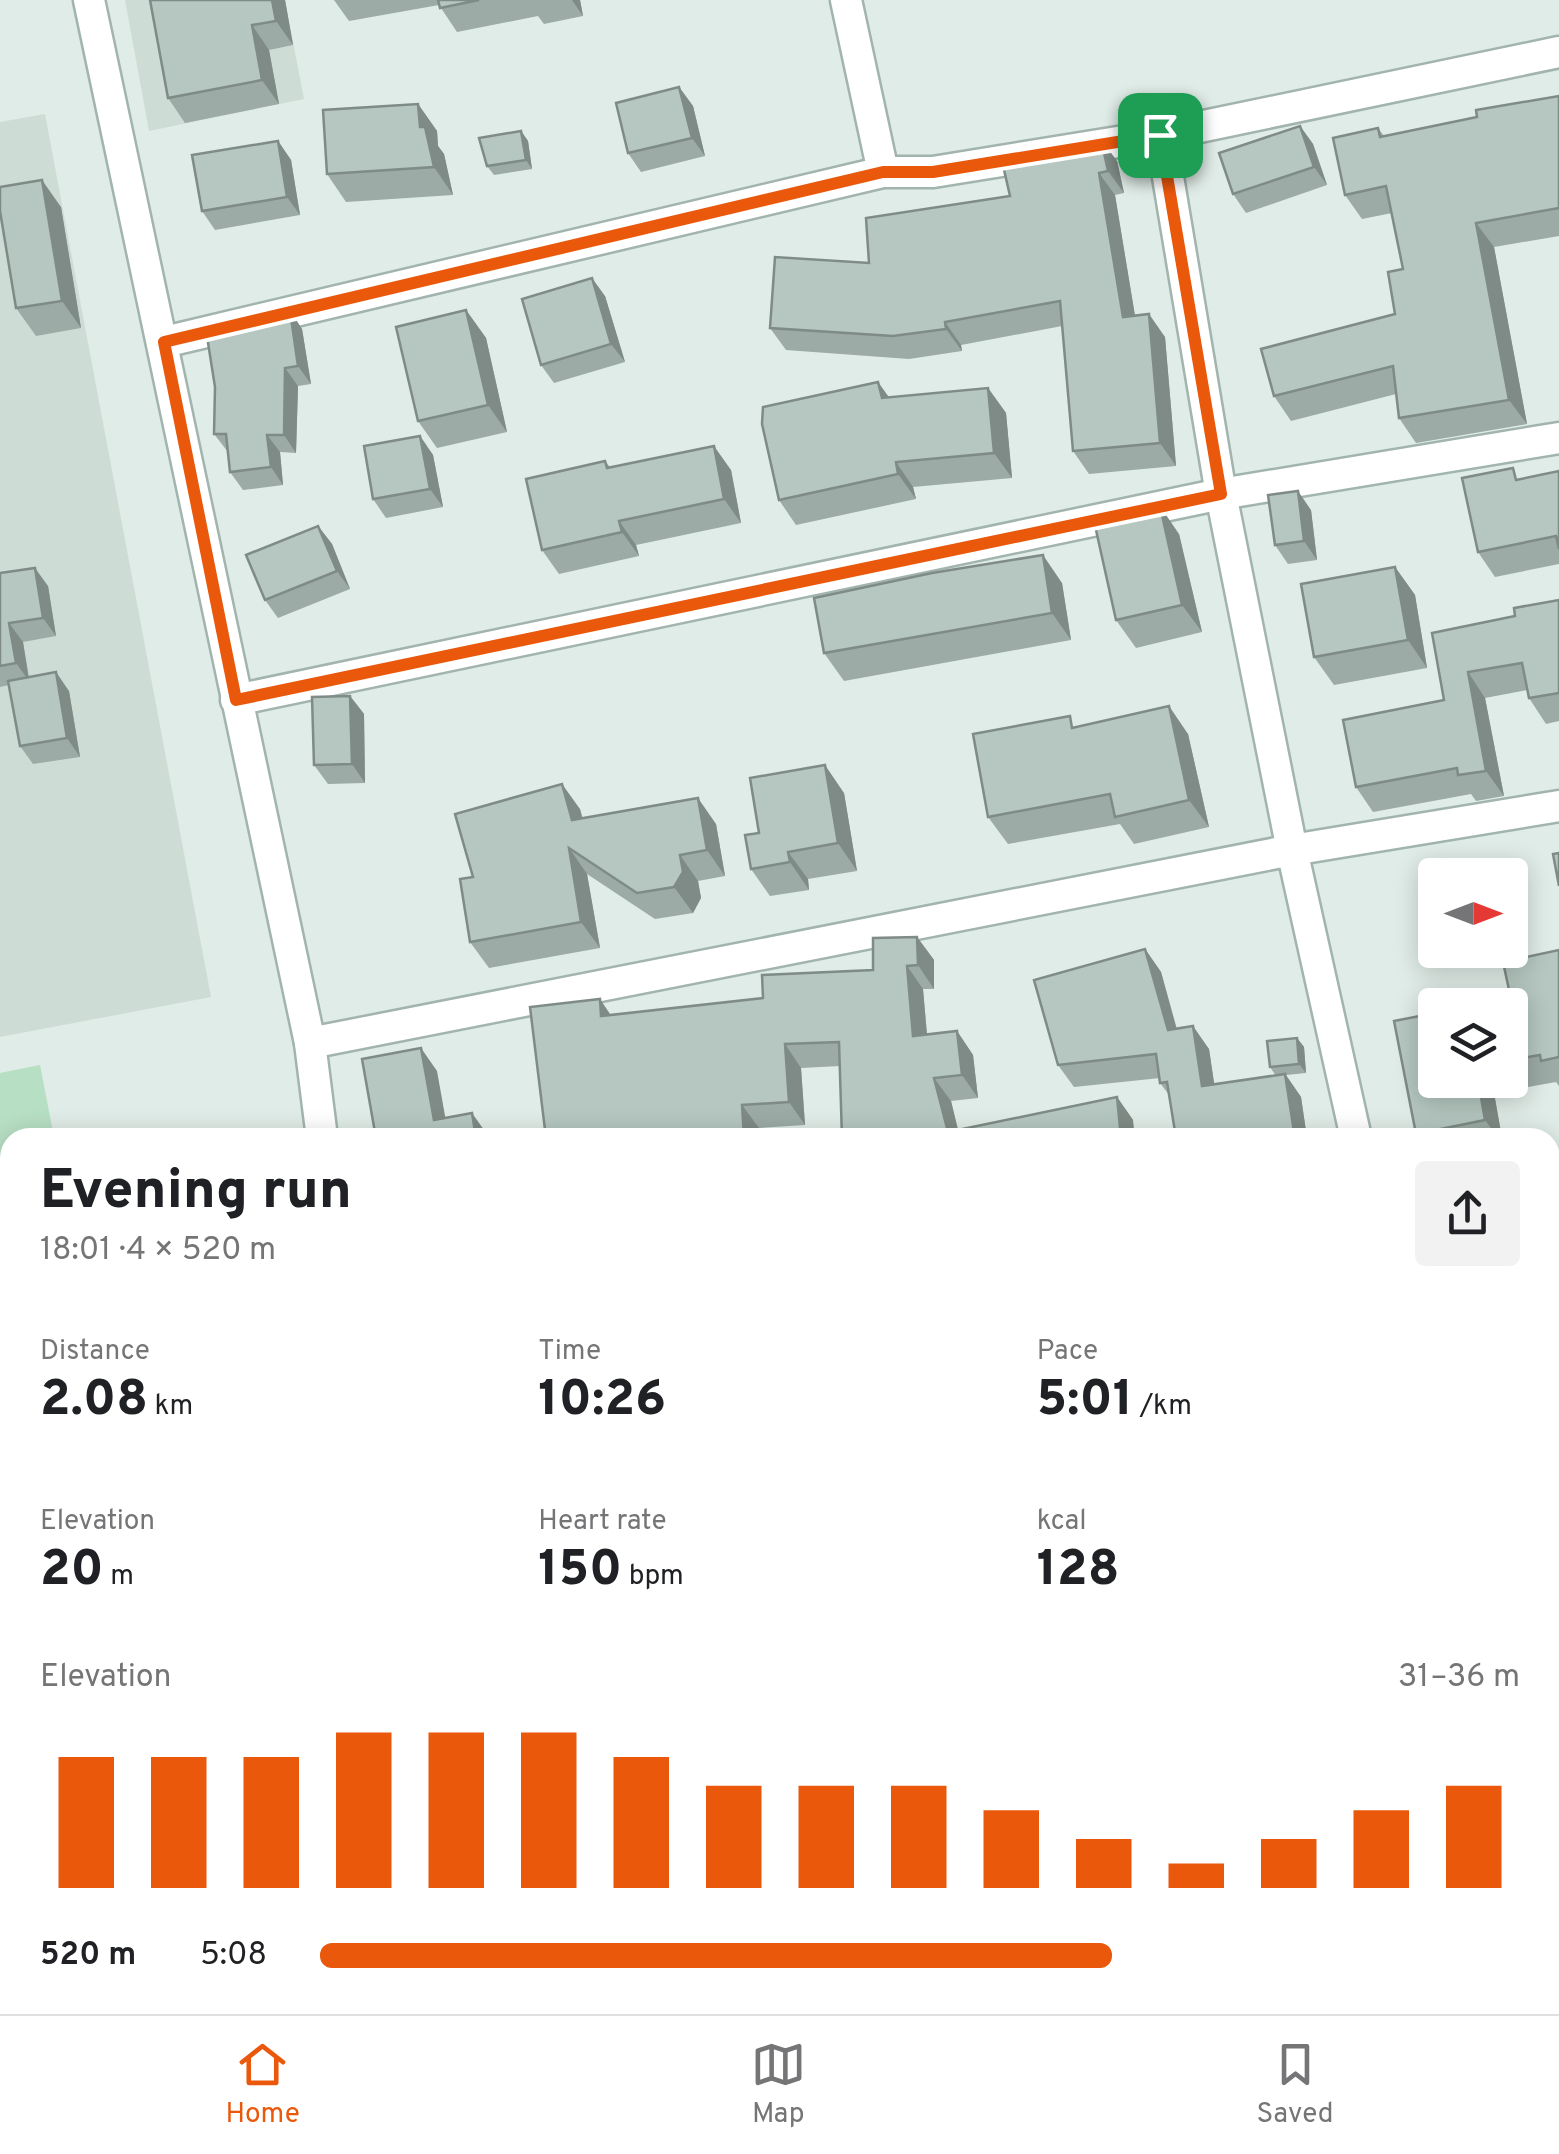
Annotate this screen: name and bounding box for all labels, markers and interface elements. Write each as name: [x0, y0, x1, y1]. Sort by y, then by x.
pin: [1118, 93, 1203, 178]
icon: arrive: [1133, 108, 1188, 163]
north arrow: [1418, 858, 1528, 968]
map controls: [1418, 858, 1528, 1098]
button: layers: [1418, 988, 1528, 1098]
text: Evening run: [40, 1158, 352, 1228]
button: share: [1415, 1161, 1520, 1266]
text: 18:01 · 4 × 520 m: [40, 1231, 276, 1271]
text: Distance: [40, 1334, 150, 1370]
text: Time: [538, 1334, 601, 1370]
text: Pace: [1037, 1334, 1098, 1370]
text: 2.08: [40, 1370, 148, 1433]
text: 10:26: [538, 1370, 666, 1433]
text: 5:01: [1037, 1370, 1133, 1433]
text: km: [148, 1389, 193, 1425]
text: /km: [1133, 1389, 1192, 1425]
text: Elevation: [40, 1504, 155, 1540]
text: Heart rate: [538, 1504, 666, 1540]
text: kcal: [1037, 1504, 1086, 1540]
text: 20: [40, 1540, 104, 1603]
text: 150: [538, 1540, 622, 1603]
text: 128: [1037, 1540, 1119, 1603]
text: m: [104, 1559, 134, 1595]
text: bpm: [622, 1559, 684, 1595]
text: Elevation: [40, 1658, 172, 1698]
text: 31–36 m: [1398, 1658, 1520, 1698]
text: 520 m: [40, 1936, 136, 1976]
text: 5:08: [200, 1936, 267, 1976]
tab: Home: [225, 2037, 300, 2133]
tab: Map: [751, 2037, 806, 2133]
tab: Saved: [1257, 2037, 1334, 2133]

